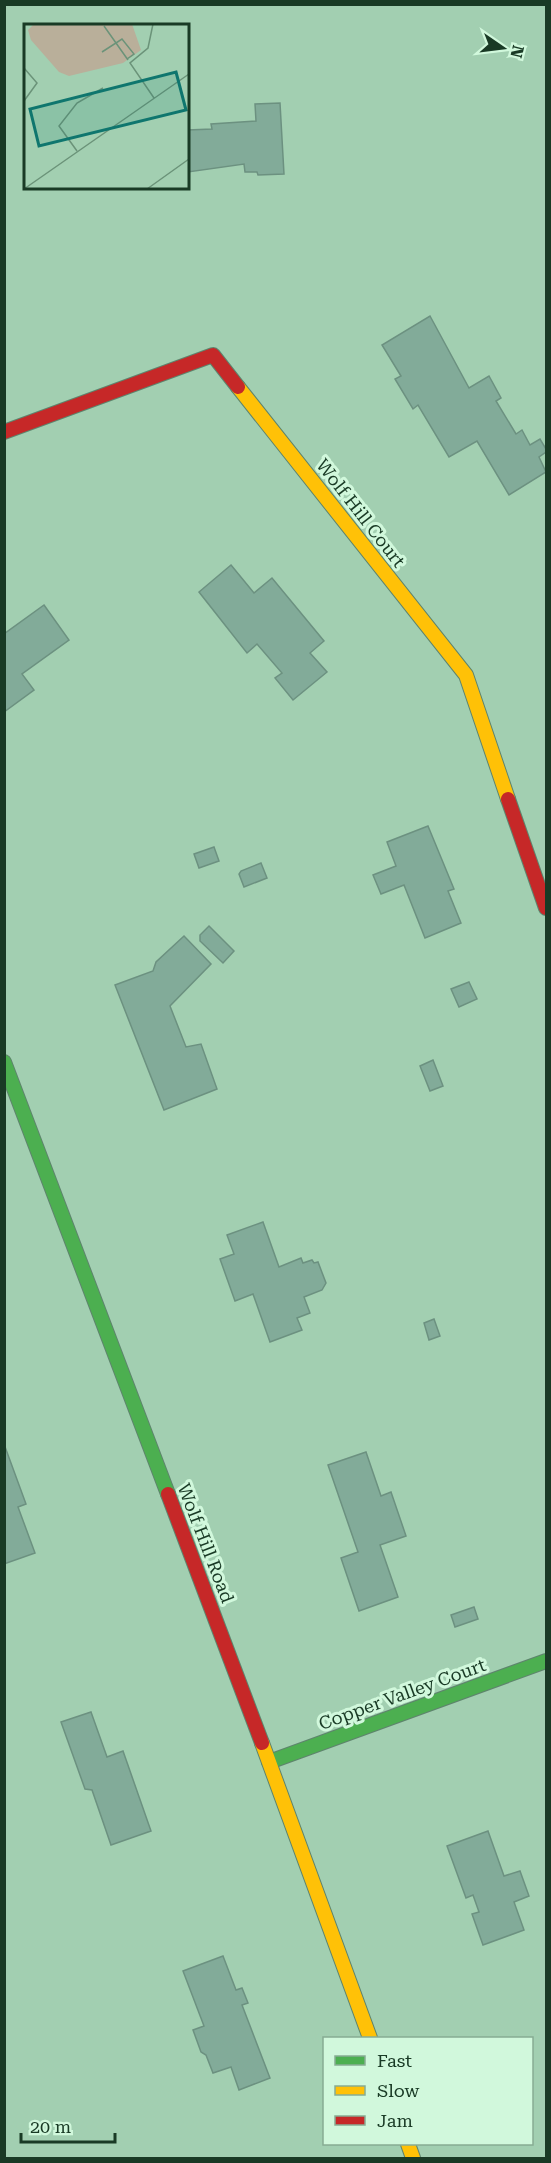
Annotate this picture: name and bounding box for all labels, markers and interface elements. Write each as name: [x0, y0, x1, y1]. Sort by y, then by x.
north arrow: [473, 18, 533, 78]
inset map: [24, 24, 189, 189]
text: N: [506, 43, 528, 60]
street label: Wolf Hill Court: [312, 455, 410, 572]
street label: Wolf Hill Road: [174, 1480, 239, 1606]
street label: Copper Valley Court: [316, 1654, 489, 1734]
legend: [323, 2037, 533, 2145]
text: Fast: [377, 2050, 412, 2071]
text: Slow: [377, 2080, 419, 2101]
scale bar: [21, 2106, 116, 2144]
text: Jam: [377, 2110, 413, 2131]
text: 20 m: [30, 2116, 71, 2137]

